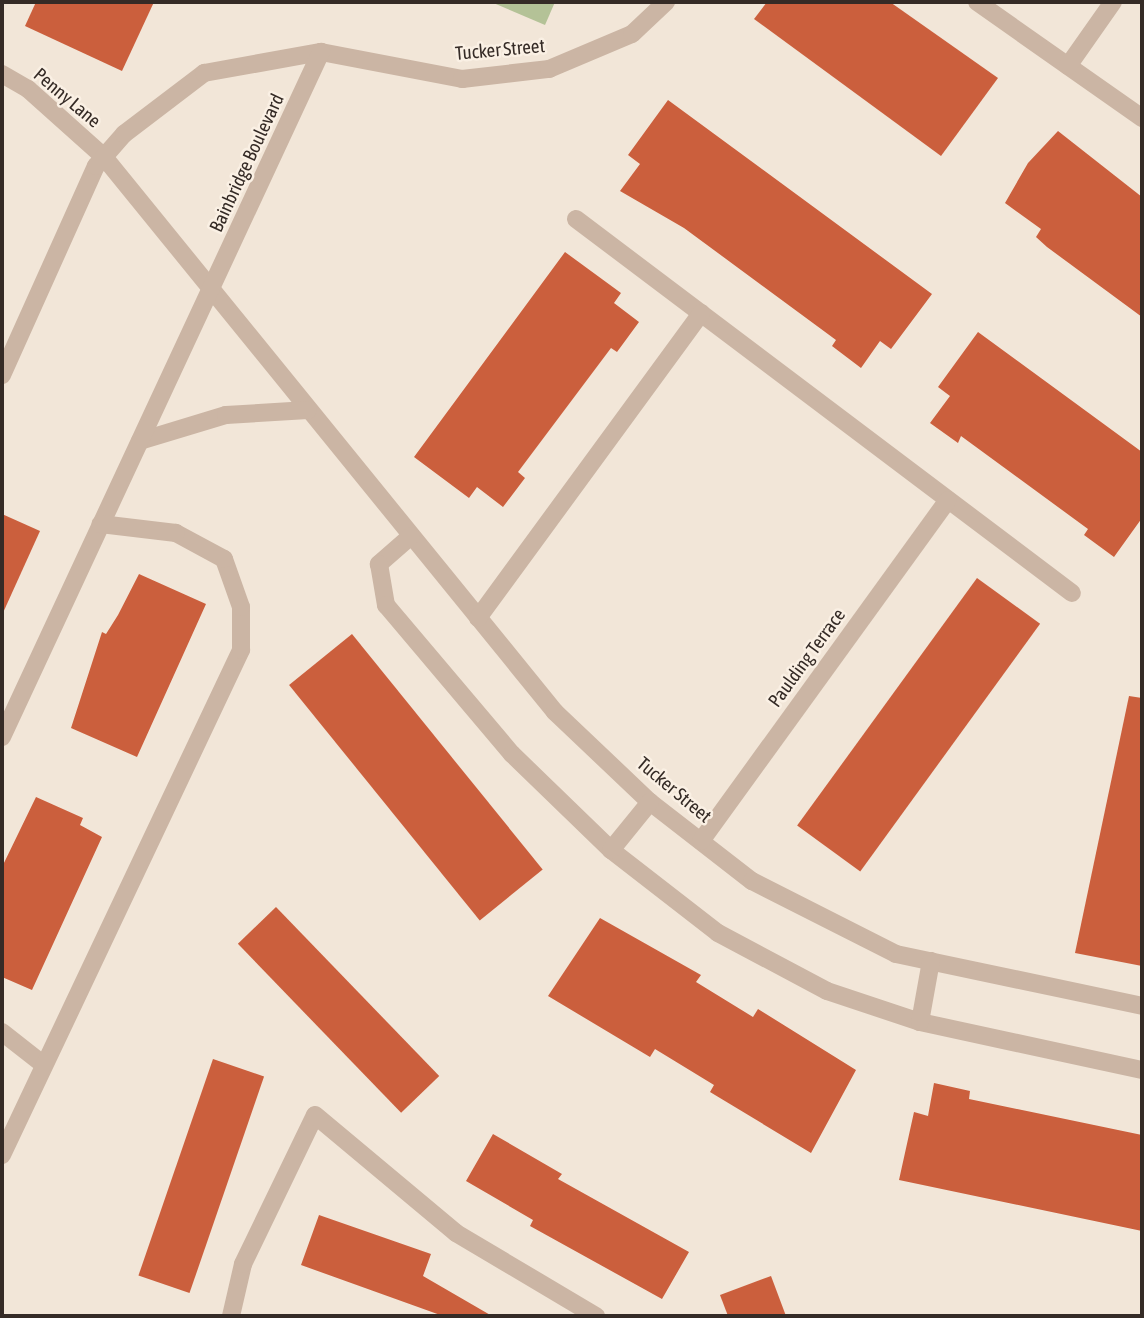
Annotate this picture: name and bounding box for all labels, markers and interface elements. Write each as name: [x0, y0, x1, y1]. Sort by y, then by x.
street label: Tucker Street: [454, 35, 546, 65]
street label: Penny Lane: [29, 63, 105, 133]
street label: Bainbridge Boulevard: [205, 90, 289, 236]
street label: Paulding Terrace: [764, 604, 850, 712]
street label: Tucker Street: [632, 752, 716, 828]

